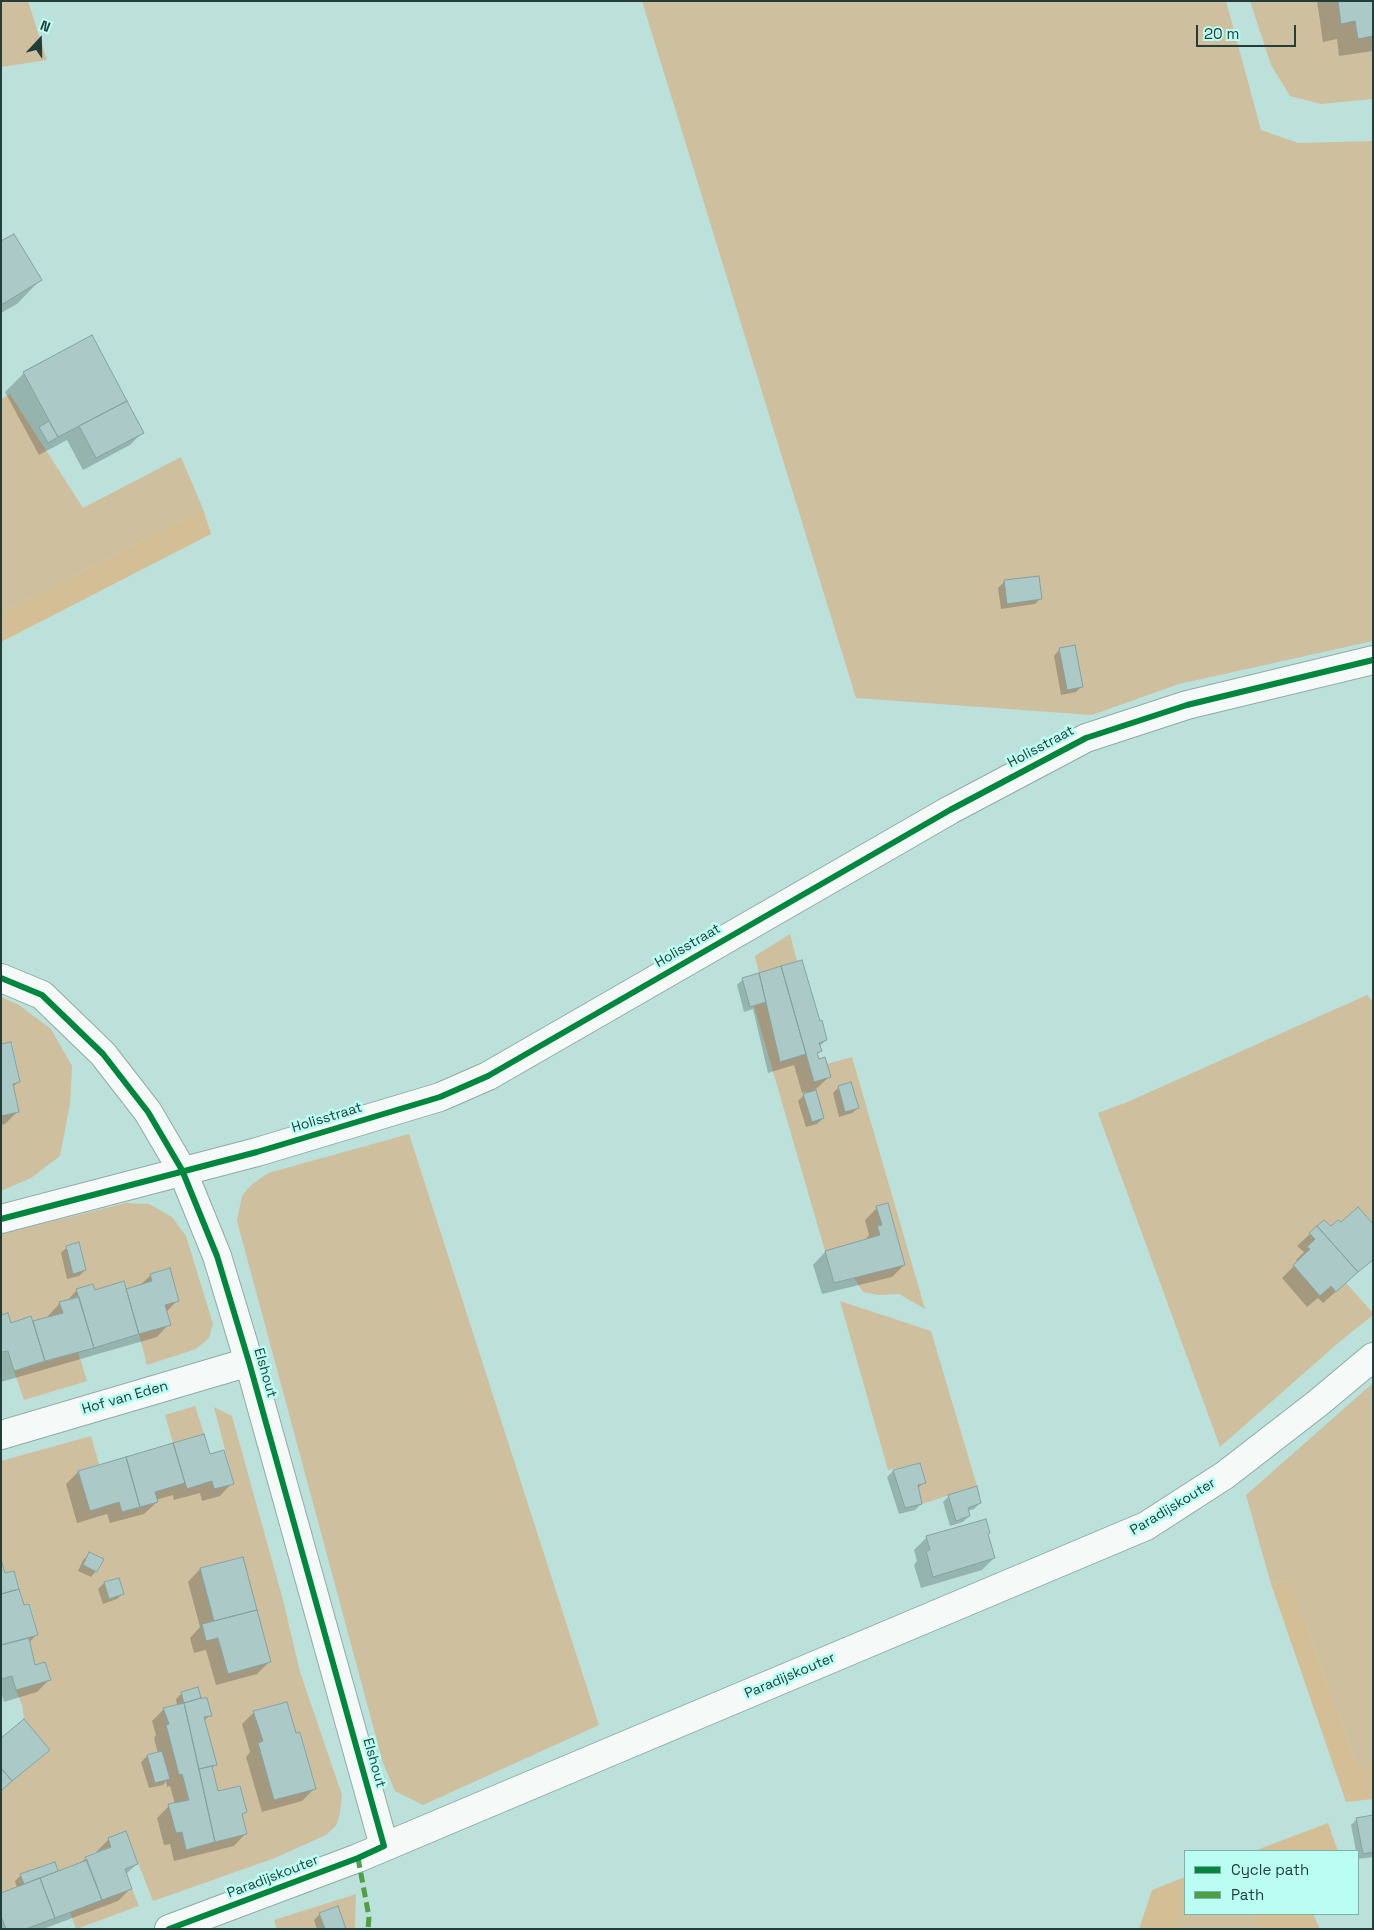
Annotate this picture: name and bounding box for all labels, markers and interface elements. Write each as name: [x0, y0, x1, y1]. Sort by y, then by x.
north arrow: [15, 15, 65, 65]
scale bar: [1199, 15, 1299, 47]
text: N: [38, 16, 53, 36]
text: 20 m: [1204, 24, 1239, 43]
street label: Holisstraat: [1005, 722, 1077, 772]
street label: Holisstraat: [652, 921, 724, 971]
street label: Holisstraat: [290, 1099, 364, 1137]
street label: Elshout: [250, 1346, 280, 1400]
street label: Hof van Eden: [80, 1378, 170, 1418]
street label: Paradijskouter: [1127, 1475, 1219, 1539]
street label: Paradijskouter: [742, 1649, 838, 1703]
street label: Elshout: [359, 1736, 389, 1790]
legend: [1184, 1850, 1359, 1915]
street label: Paradijskouter: [225, 1852, 321, 1902]
text: Cycle path: [1231, 1860, 1309, 1879]
text: Path: [1231, 1885, 1264, 1904]

